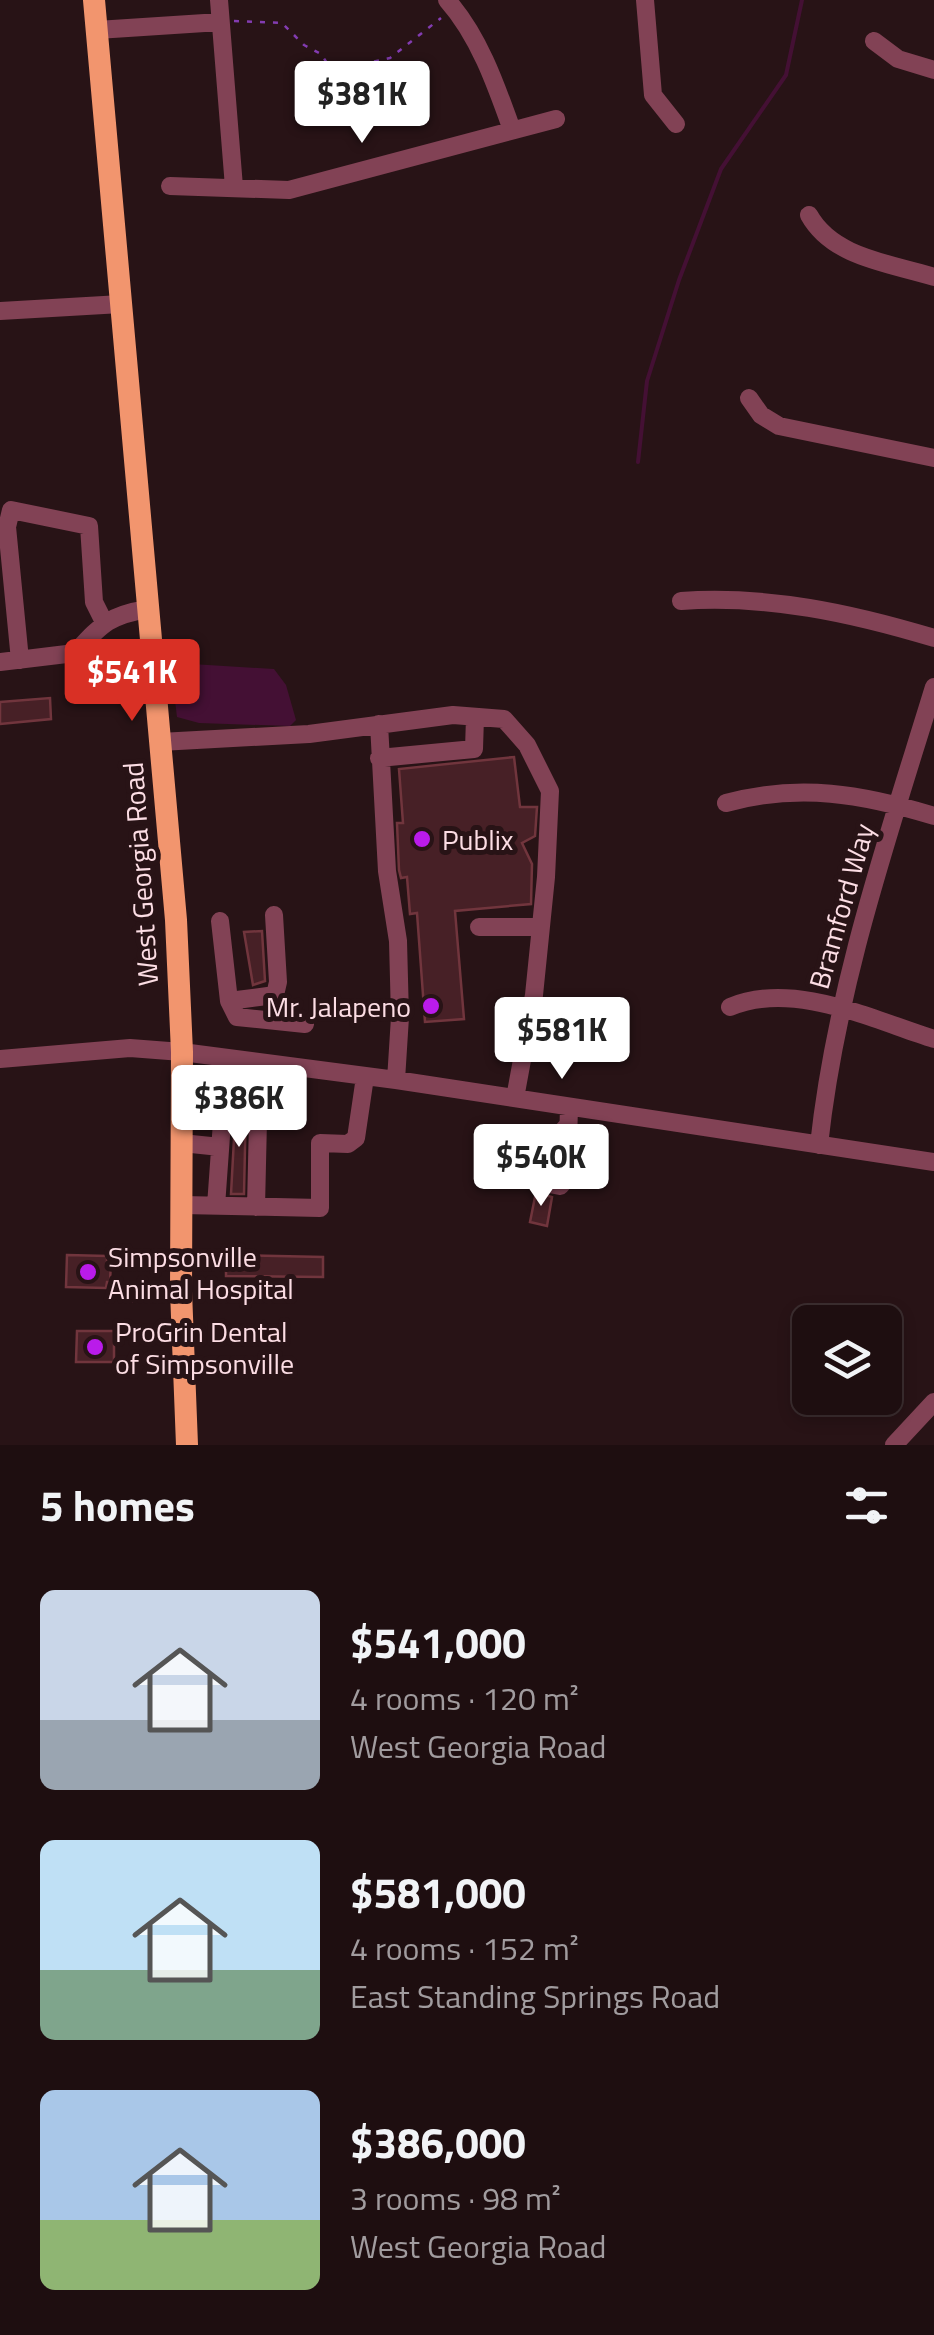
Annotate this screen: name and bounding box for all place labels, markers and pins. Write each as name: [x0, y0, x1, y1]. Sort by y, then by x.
pin: $381K: [292, 61, 432, 146]
pin: $541K: [62, 639, 202, 724]
place label: Publix: [442, 818, 514, 861]
marker: Publix: [411, 828, 433, 850]
place label: Mr. Jalapeno: [266, 985, 411, 1028]
marker: Mr. Jalapeno: [420, 995, 442, 1017]
pin: $581K: [492, 997, 632, 1082]
pin: $386K: [169, 1065, 309, 1150]
pin: $540K: [471, 1124, 611, 1209]
place label: Simpsonville Animal Hospital: [108, 1235, 294, 1310]
marker: Simpsonville Animal Hospital: [77, 1261, 99, 1283]
place label: ProGrin Dental of Simpsonville: [115, 1310, 294, 1385]
marker: ProGrin Dental of Simpsonville: [84, 1336, 106, 1358]

